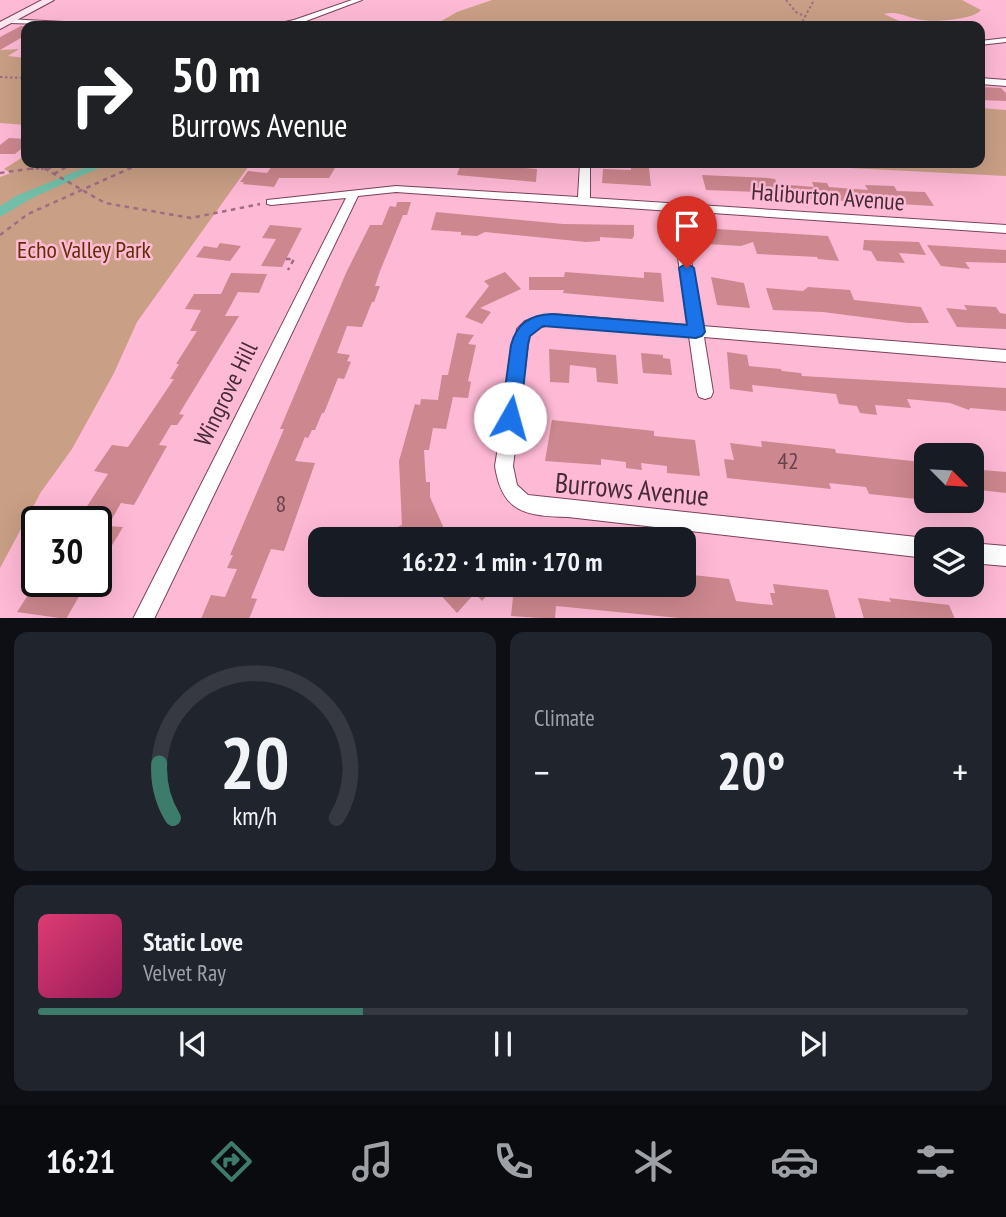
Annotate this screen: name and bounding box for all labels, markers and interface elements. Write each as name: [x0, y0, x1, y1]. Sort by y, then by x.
text: 50 m: [171, 42, 260, 106]
icon: right: [56, 49, 147, 140]
text: Burrows Avenue: [171, 104, 348, 146]
street label: Haliburton Avenue: [750, 176, 906, 217]
pin: [657, 196, 717, 268]
icon: arrive: [668, 207, 706, 245]
park label: Echo Valley Park: [17, 234, 152, 265]
street label: Wingrove Hill: [187, 336, 264, 451]
position arrow: [473, 381, 547, 455]
north arrow: [914, 443, 984, 513]
map controls: [914, 443, 984, 597]
house number: 42: [777, 445, 799, 476]
street label: Burrows Avenue: [553, 463, 711, 514]
house number: 8: [276, 488, 286, 519]
speed limit sign: 30: [21, 506, 112, 597]
button: layers: [914, 527, 984, 597]
text: 16:22 · 1 min · 170 m: [402, 545, 602, 578]
text: Climate: [534, 703, 595, 732]
text: 20: [220, 714, 290, 808]
text: 20°: [717, 737, 785, 804]
text: −: [534, 747, 550, 796]
text: +: [952, 747, 968, 796]
text: km/h: [233, 799, 277, 831]
text: Static Love: [143, 925, 243, 958]
text: Velvet Ray: [143, 958, 226, 987]
icon: previous: [174, 1025, 212, 1063]
icon: pause: [484, 1025, 522, 1063]
icon: next: [794, 1025, 832, 1063]
icon: directions: [207, 1137, 256, 1186]
icon: music: [348, 1137, 397, 1186]
icon: phone: [489, 1137, 538, 1186]
icon: climate: [629, 1137, 678, 1186]
icon: car: [770, 1137, 819, 1186]
icon: filters: [911, 1137, 960, 1186]
text: 16:21: [46, 1140, 115, 1182]

